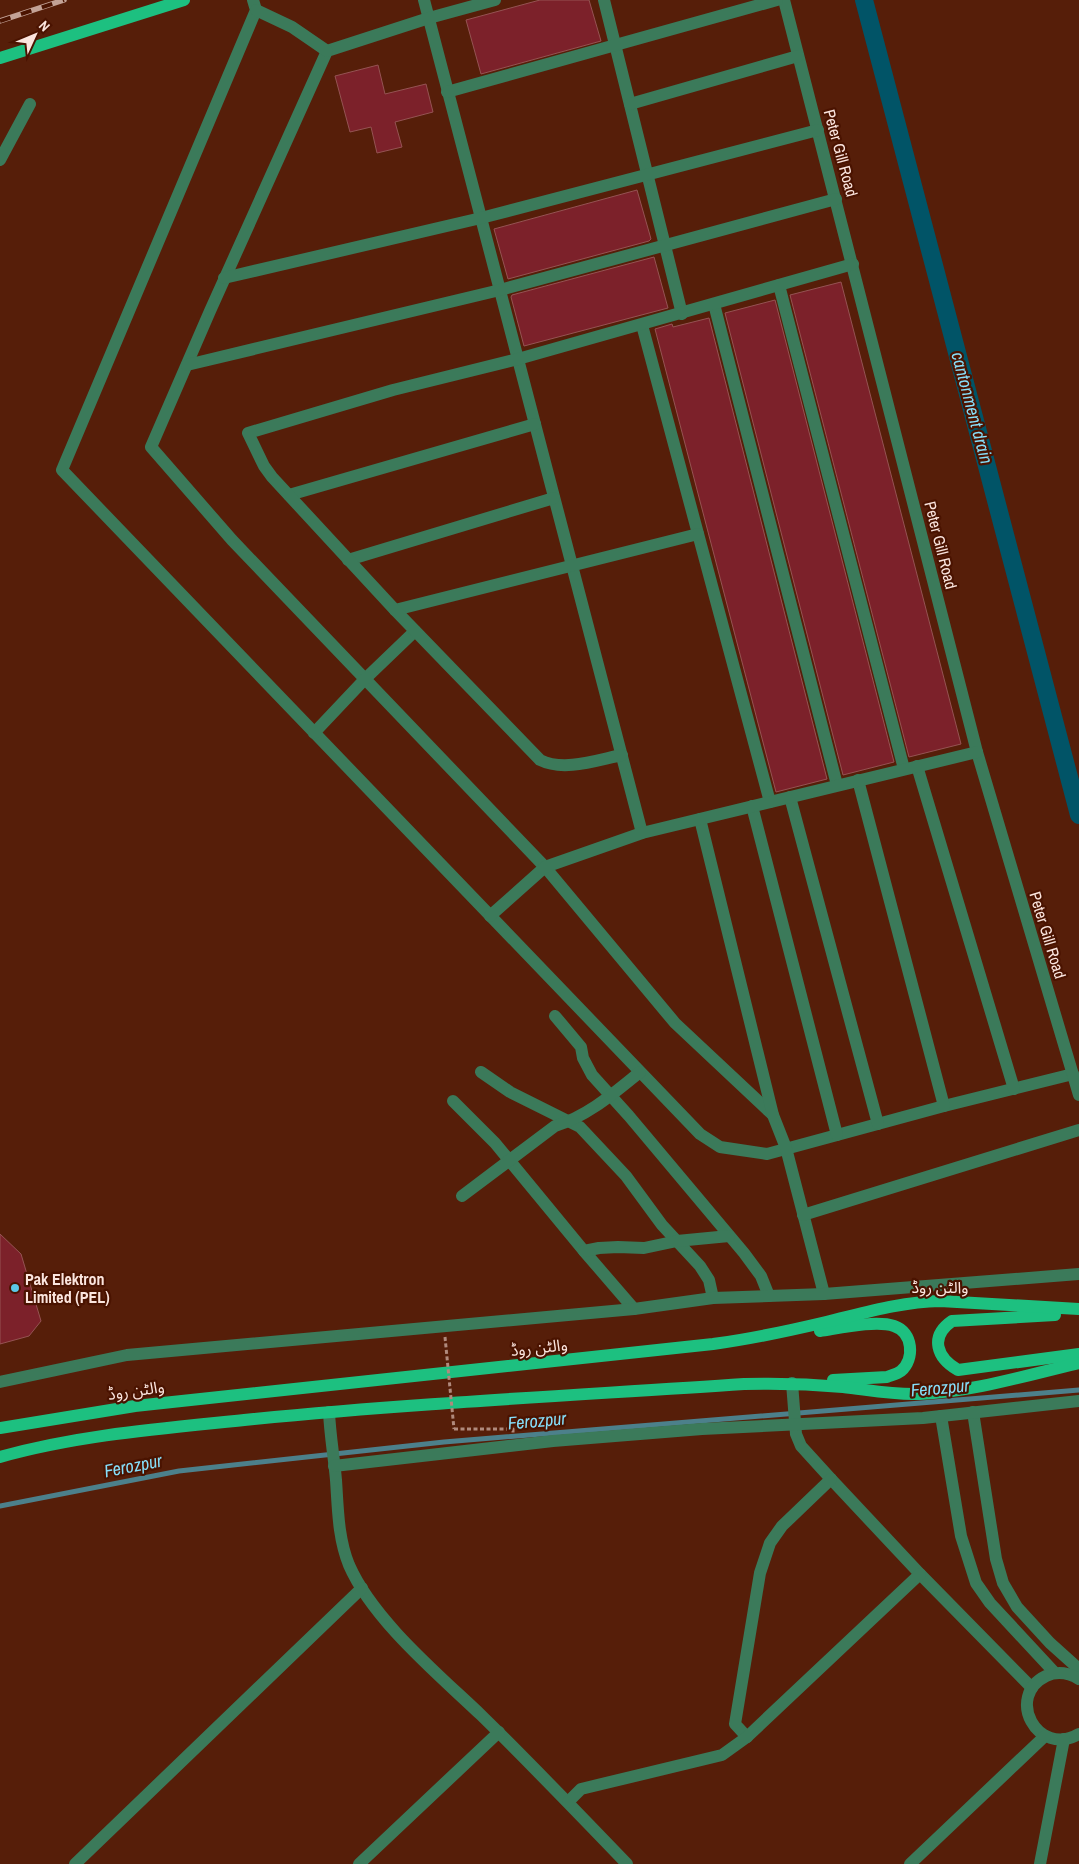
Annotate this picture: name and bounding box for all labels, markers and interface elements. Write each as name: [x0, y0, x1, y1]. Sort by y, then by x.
north arrow: [10, 10, 60, 60]
text: N: [35, 17, 54, 35]
street label: Peter Gill Road: [819, 107, 863, 199]
water label: cantonment drain: [946, 349, 999, 467]
street label: Peter Gill Road: [919, 499, 963, 591]
street label: Peter Gill Road: [1024, 889, 1072, 981]
place label: Pak Elektron Limited (PEL): [25, 1268, 110, 1308]
street label: والٹن روڈ: [911, 1276, 969, 1298]
marker: Pak Elektron Limited (PEL): [9, 1282, 21, 1294]
street label: والٹن روڈ: [509, 1333, 569, 1361]
water label: Ferozpur: [910, 1372, 971, 1403]
street label: والٹن روڈ: [106, 1375, 166, 1405]
water label: Ferozpur: [507, 1405, 568, 1436]
water label: Ferozpur: [102, 1447, 165, 1483]

